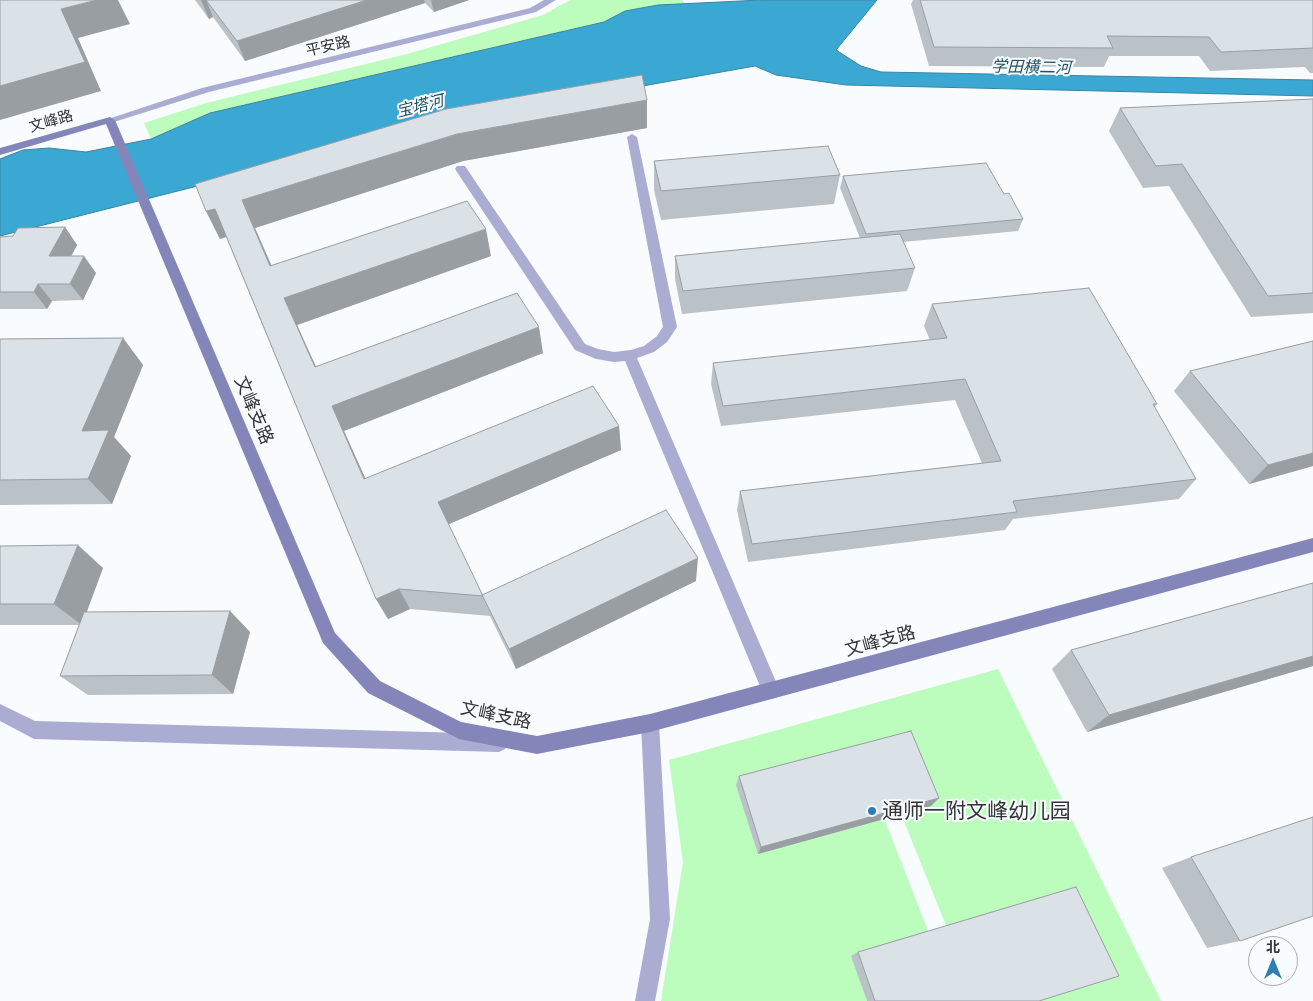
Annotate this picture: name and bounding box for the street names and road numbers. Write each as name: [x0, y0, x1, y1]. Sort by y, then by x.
street label: 平安路: [304, 32, 352, 60]
street label: 文峰路: [27, 106, 75, 136]
street label: 文峰支路: [230, 373, 278, 447]
street label: 文峰支路: [842, 621, 918, 661]
street label: 文峰支路: [459, 697, 533, 733]

